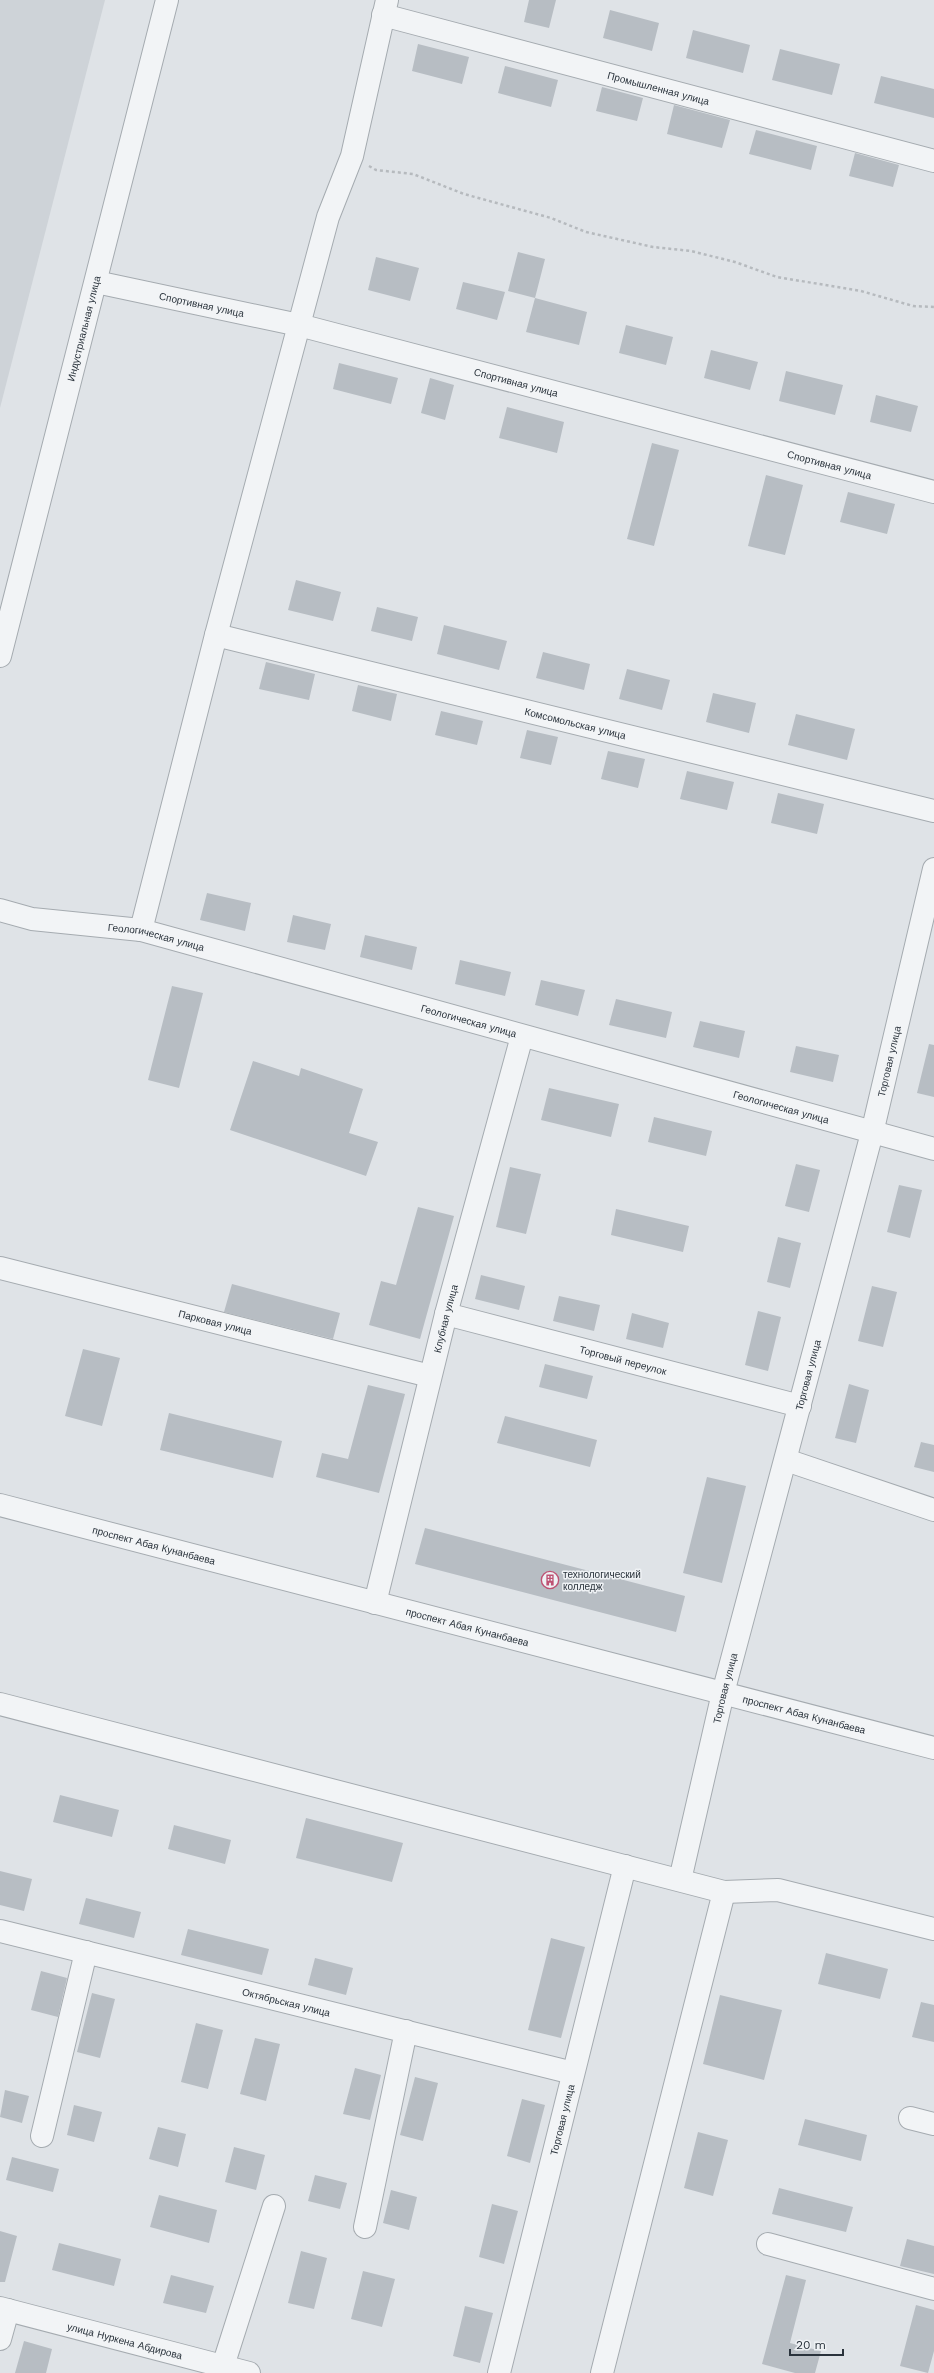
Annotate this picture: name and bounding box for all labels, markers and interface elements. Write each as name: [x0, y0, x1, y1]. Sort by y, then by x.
street label: Промышленная улица: [606, 69, 711, 107]
street label: Индустриальная улица: [65, 274, 102, 382]
street label: Спортивная улица: [158, 290, 246, 319]
street label: Спортивная улица: [473, 366, 560, 399]
street label: Спортивная улица: [786, 448, 873, 481]
street label: Комсомольская улица: [524, 705, 627, 741]
street label: Геологическая улица: [107, 921, 206, 953]
street label: Геологическая улица: [420, 1002, 518, 1039]
street label: Торговая улица: [875, 1024, 903, 1098]
street label: Геологическая улица: [732, 1088, 831, 1125]
street label: Клубная улица: [431, 1283, 459, 1354]
street label: Парковая улица: [177, 1308, 254, 1337]
street label: Торговая улица: [793, 1338, 822, 1411]
street label: Торговый переулок: [578, 1343, 668, 1377]
street label: проспект Абая Кунанбаева: [91, 1524, 217, 1566]
place label: технологический колледж: [563, 1569, 641, 1592]
building icon: технологический колледж: [540, 1570, 560, 1590]
street label: проспект Абая Кунанбаева: [405, 1605, 530, 1648]
street label: Торговая улица: [711, 1651, 739, 1725]
street label: проспект Абая Кунанбаева: [742, 1693, 867, 1736]
street label: Октябрьская улица: [241, 1986, 332, 2018]
street label: Торговая улица: [548, 2083, 576, 2156]
street label: улица Нуркена Абдирова: [66, 2320, 184, 2361]
scale bar: [790, 2331, 843, 2357]
text: 20 m: [796, 2338, 826, 2352]

